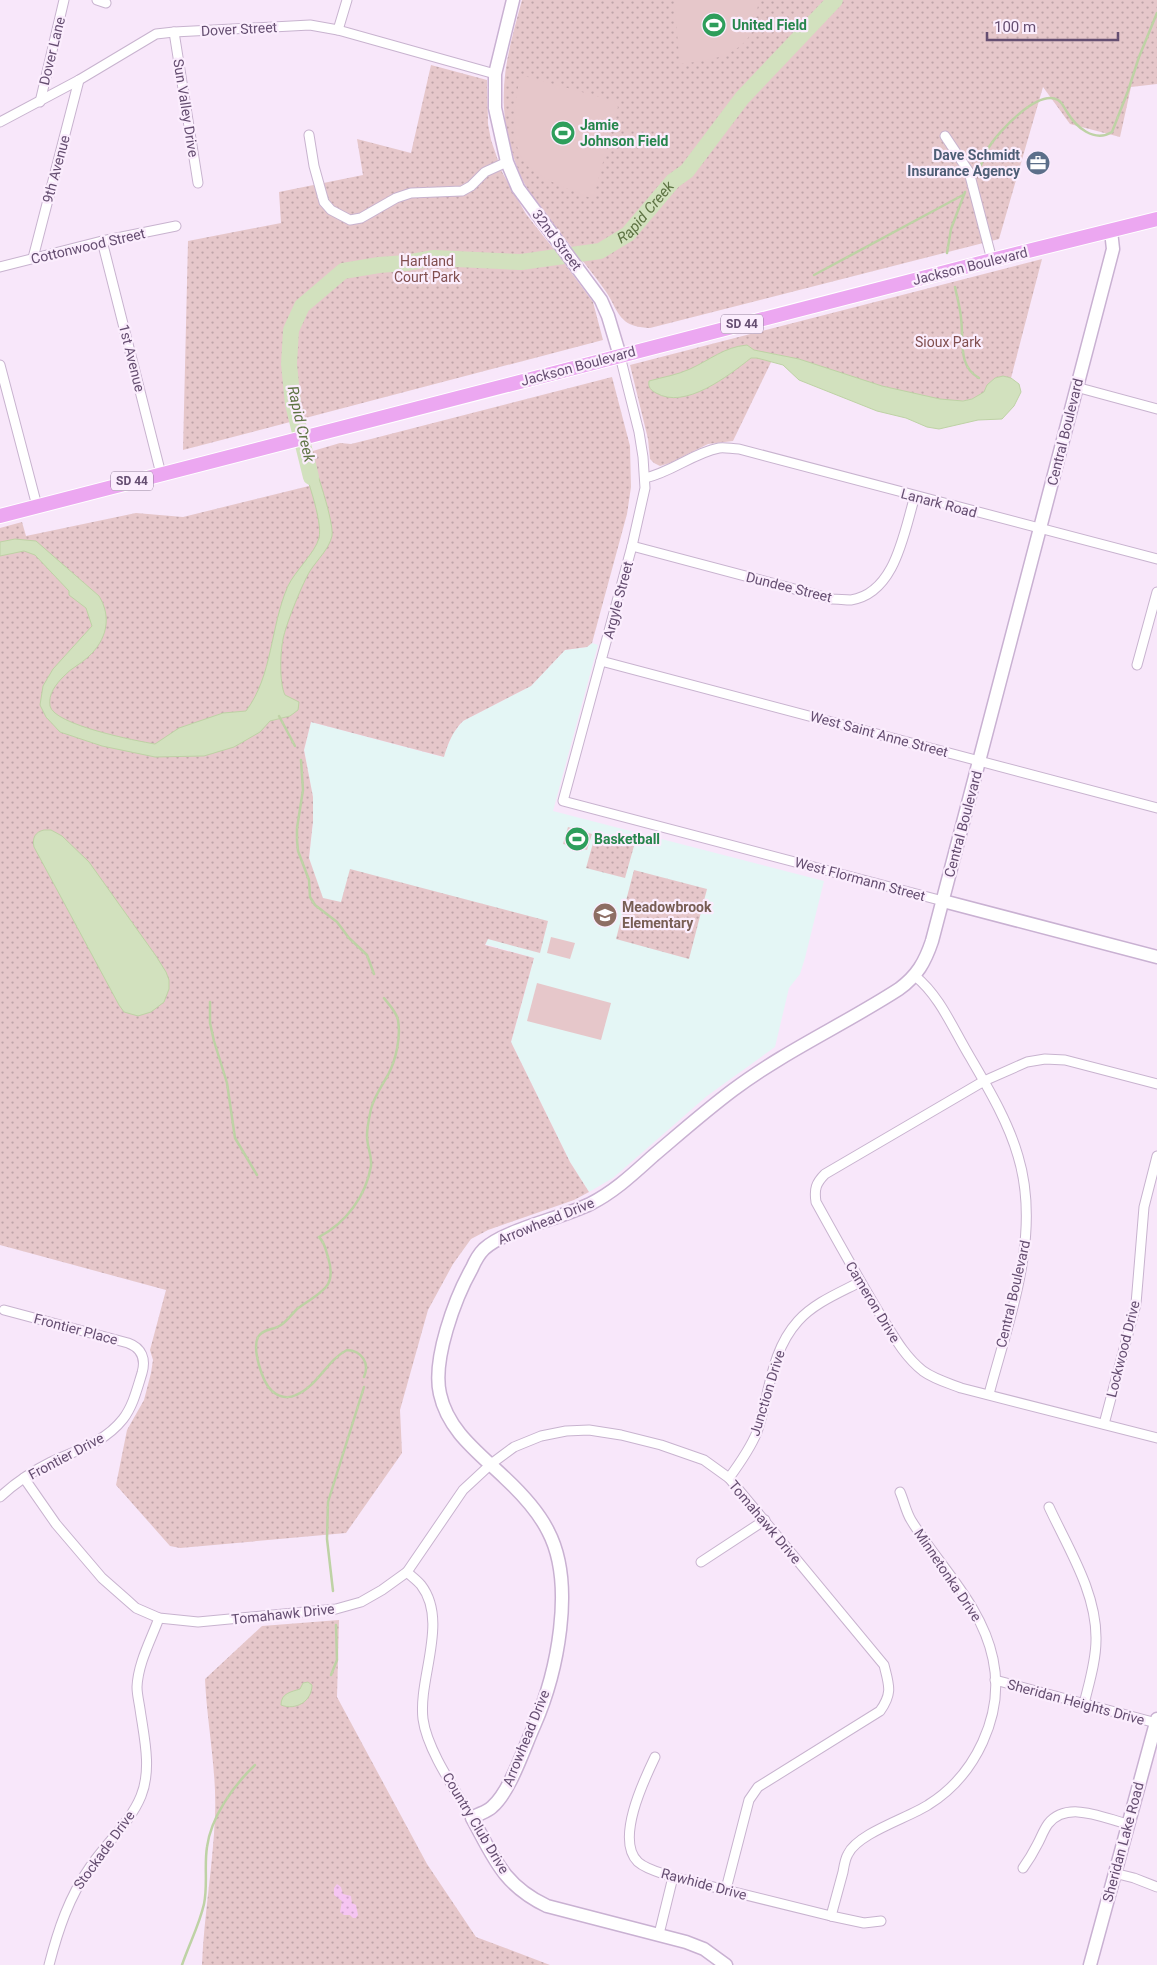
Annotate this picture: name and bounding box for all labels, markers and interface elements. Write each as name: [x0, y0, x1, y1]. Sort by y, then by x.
scale bar: [987, 10, 1118, 42]
sports icon: United Field: [701, 12, 727, 38]
street label: Dover Lane: [36, 15, 68, 87]
place label: United Field: [732, 17, 807, 33]
text: 100 m: [994, 18, 1036, 36]
street label: Dover Street: [200, 19, 278, 39]
street label: Sun Valley Drive: [170, 58, 202, 158]
place label: Jamie Johnson Field: [580, 117, 668, 149]
sports icon: Jamie Johnson Field: [550, 120, 576, 146]
street label: 9th Avenue: [39, 133, 73, 205]
place label: Dave Schmidt Insurance Agency: [907, 147, 1021, 179]
office icon: Dave Schmidt Insurance Agency: [1025, 150, 1051, 176]
water label: Rapid Creek: [614, 177, 678, 248]
street label: 32nd Street: [529, 207, 585, 274]
street label: Cottonwood Street: [29, 225, 147, 267]
street label: Jackson Boulevard: [911, 244, 1029, 288]
park label: Hartland Court Park: [394, 253, 461, 285]
road number: SD 44: [721, 314, 763, 334]
street label: 1st Avenue: [116, 323, 148, 393]
park label: Sioux Park: [915, 334, 982, 350]
street label: Jackson Boulevard: [519, 343, 637, 389]
street label: Central Boulevard: [1044, 377, 1086, 487]
water label: Rapid Creek: [284, 384, 319, 464]
road number: SD 44: [111, 472, 153, 491]
street label: Lanark Road: [899, 485, 979, 521]
street label: Argyle Street: [600, 559, 636, 640]
street label: Dundee Street: [744, 569, 834, 605]
street label: West Saint Anne Street: [808, 708, 950, 760]
street label: Central Boulevard: [941, 769, 985, 879]
sports icon: Basketball: [564, 826, 590, 852]
place label: Basketball: [594, 831, 660, 847]
street label: West Flormann Street: [793, 854, 927, 904]
place label: Meadowbrook Elementary: [622, 899, 712, 931]
school or university icon: Meadowbrook Elementary: [592, 902, 618, 928]
street label: Arrowhead Drive: [495, 1194, 597, 1248]
street label: Central Boulevard: [993, 1239, 1033, 1349]
street label: Cameron Drive: [843, 1259, 903, 1345]
street label: Lockwood Drive: [1103, 1299, 1143, 1399]
street label: Frontier Place: [32, 1310, 120, 1348]
street label: Junction Drive: [746, 1348, 788, 1438]
street label: Frontier Drive: [26, 1429, 106, 1483]
street label: Tomahawk Drive: [726, 1477, 804, 1567]
street label: Minnetonka Drive: [911, 1526, 985, 1624]
street label: Tomahawk Drive: [231, 1601, 335, 1627]
street label: Sheridan Heights Drive: [1006, 1676, 1146, 1728]
street label: Arrowhead Drive: [499, 1687, 553, 1789]
street label: Country Club Drive: [439, 1770, 513, 1876]
street label: Sheridan Lake Road: [1099, 1780, 1147, 1904]
street label: Stockade Drive: [70, 1808, 138, 1892]
street label: Rawhide Drive: [659, 1865, 749, 1903]

